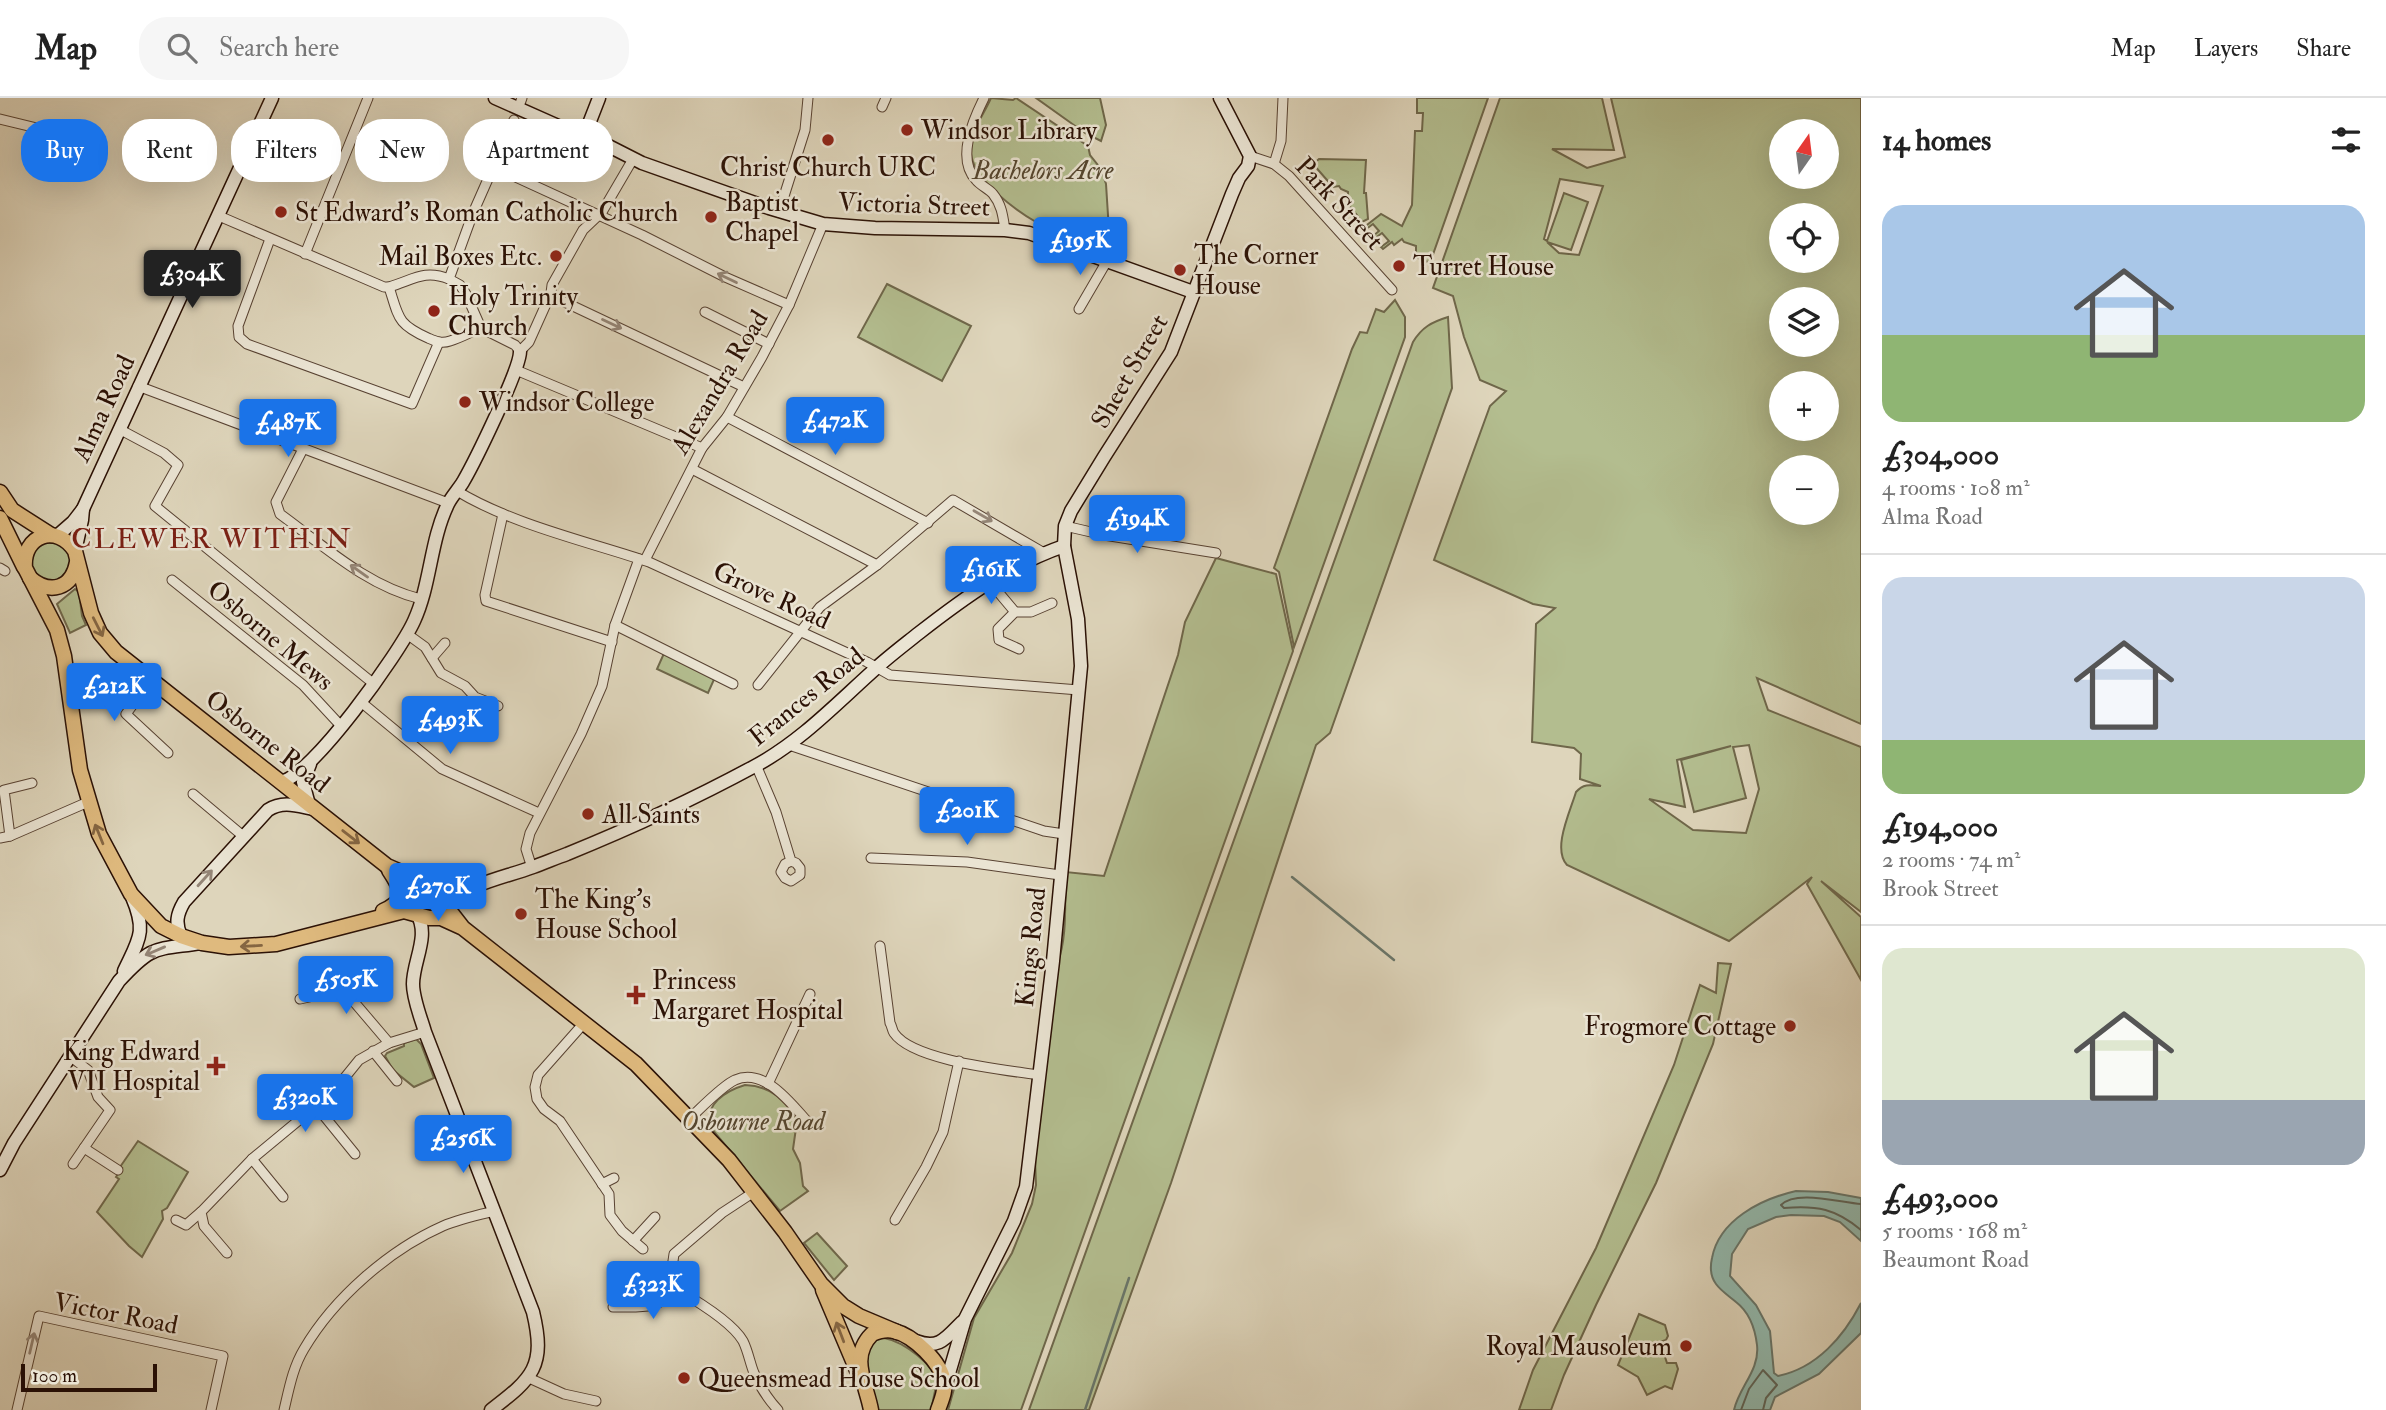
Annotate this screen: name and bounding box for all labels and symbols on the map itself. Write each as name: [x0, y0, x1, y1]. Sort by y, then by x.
place label: Windsor Library: [920, 115, 1097, 147]
north arrow: [1769, 119, 1839, 189]
marker: Windsor Library: [899, 122, 915, 138]
marker: Christ Church URC: [820, 132, 836, 148]
street label: Park Street: [1288, 151, 1390, 257]
place label: Christ Church URC: [720, 152, 936, 184]
park label: Bachelors Acre: [971, 155, 1114, 187]
street label: Victoria Street: [838, 186, 990, 224]
place label: Baptist Chapel: [725, 187, 799, 250]
place label: St Edward's Roman Catholic Church: [295, 197, 678, 229]
marker: St Edward's Roman Catholic Church: [273, 204, 289, 220]
marker: Baptist Chapel: [703, 209, 719, 225]
pin: £195K: [1031, 218, 1129, 277]
place label: The Corner House: [1194, 240, 1319, 302]
place label: Mail Boxes Etc.: [379, 241, 542, 273]
marker: Mail Boxes Etc.: [548, 248, 564, 264]
pin: £304K: [143, 250, 241, 310]
place label: Turret House: [1413, 251, 1554, 283]
marker: Turret House: [1391, 258, 1407, 274]
marker: The Corner House: [1172, 262, 1188, 278]
one-way arrow: [717, 270, 738, 284]
place label: Holy Trinity Church: [448, 281, 579, 343]
marker: Holy Trinity Church: [426, 303, 442, 319]
street label: Alexandra Road: [664, 304, 776, 461]
street label: Sheet Street: [1084, 309, 1175, 434]
one-way arrow: [601, 318, 622, 331]
street label: Alma Road: [65, 350, 143, 468]
place label: Windsor College: [478, 387, 654, 419]
marker: Windsor College: [457, 394, 473, 410]
pin: £472K: [786, 398, 884, 457]
pin: £487K: [239, 400, 337, 459]
pin: £194K: [1088, 496, 1186, 555]
one-way arrow: [972, 509, 992, 523]
district label: CLEWER WITHIN: [71, 522, 353, 557]
pin: £161K: [942, 546, 1040, 606]
street label: Grove Road: [708, 555, 835, 637]
one-way arrow: [350, 564, 369, 578]
street label: Osborne Mews: [201, 574, 340, 698]
one-way arrow: [91, 616, 105, 636]
street label: Frances Road: [742, 640, 871, 753]
pin: £212K: [65, 664, 163, 723]
street label: Osborne Road: [199, 683, 336, 800]
pin: £493K: [401, 696, 499, 756]
pin: £201K: [918, 788, 1016, 847]
place label: All Saints: [601, 799, 700, 831]
marker: All Saints: [580, 806, 596, 822]
one-way arrow: [92, 824, 105, 846]
one-way arrow: [341, 830, 359, 845]
pin: £270K: [389, 864, 487, 923]
one-way arrow: [197, 869, 213, 887]
place label: The King's House School: [535, 884, 678, 946]
street label: Kings Road: [1009, 886, 1053, 1008]
marker: The King's House School: [513, 906, 529, 922]
one-way arrow: [241, 940, 263, 953]
one-way arrow: [145, 946, 166, 959]
pin: £505K: [297, 956, 395, 1016]
place label: Princess Margaret Hospital: [652, 965, 843, 1028]
marker: Princess Margaret Hospital: [626, 985, 646, 1005]
place label: Frogmore Cottage: [1584, 1011, 1776, 1043]
marker: Frogmore Cottage: [1782, 1018, 1798, 1034]
place label: King Edward VII Hospital: [63, 1036, 200, 1099]
marker: King Edward VII Hospital: [206, 1056, 226, 1076]
pin: £320K: [256, 1074, 354, 1134]
park label: Osbourne Road: [681, 1106, 827, 1138]
pin: £256K: [414, 1116, 512, 1175]
pin: £323K: [604, 1262, 702, 1321]
street label: Victor Road: [51, 1286, 181, 1342]
one-way arrow: [832, 1322, 845, 1343]
place label: Royal Mausoleum: [1486, 1331, 1672, 1363]
one-way arrow: [27, 1333, 40, 1355]
marker: Royal Mausoleum: [1678, 1338, 1694, 1354]
scale bar: [21, 1361, 158, 1393]
place label: Queensmead House School: [698, 1363, 980, 1395]
marker: Queensmead House School: [676, 1370, 692, 1386]

